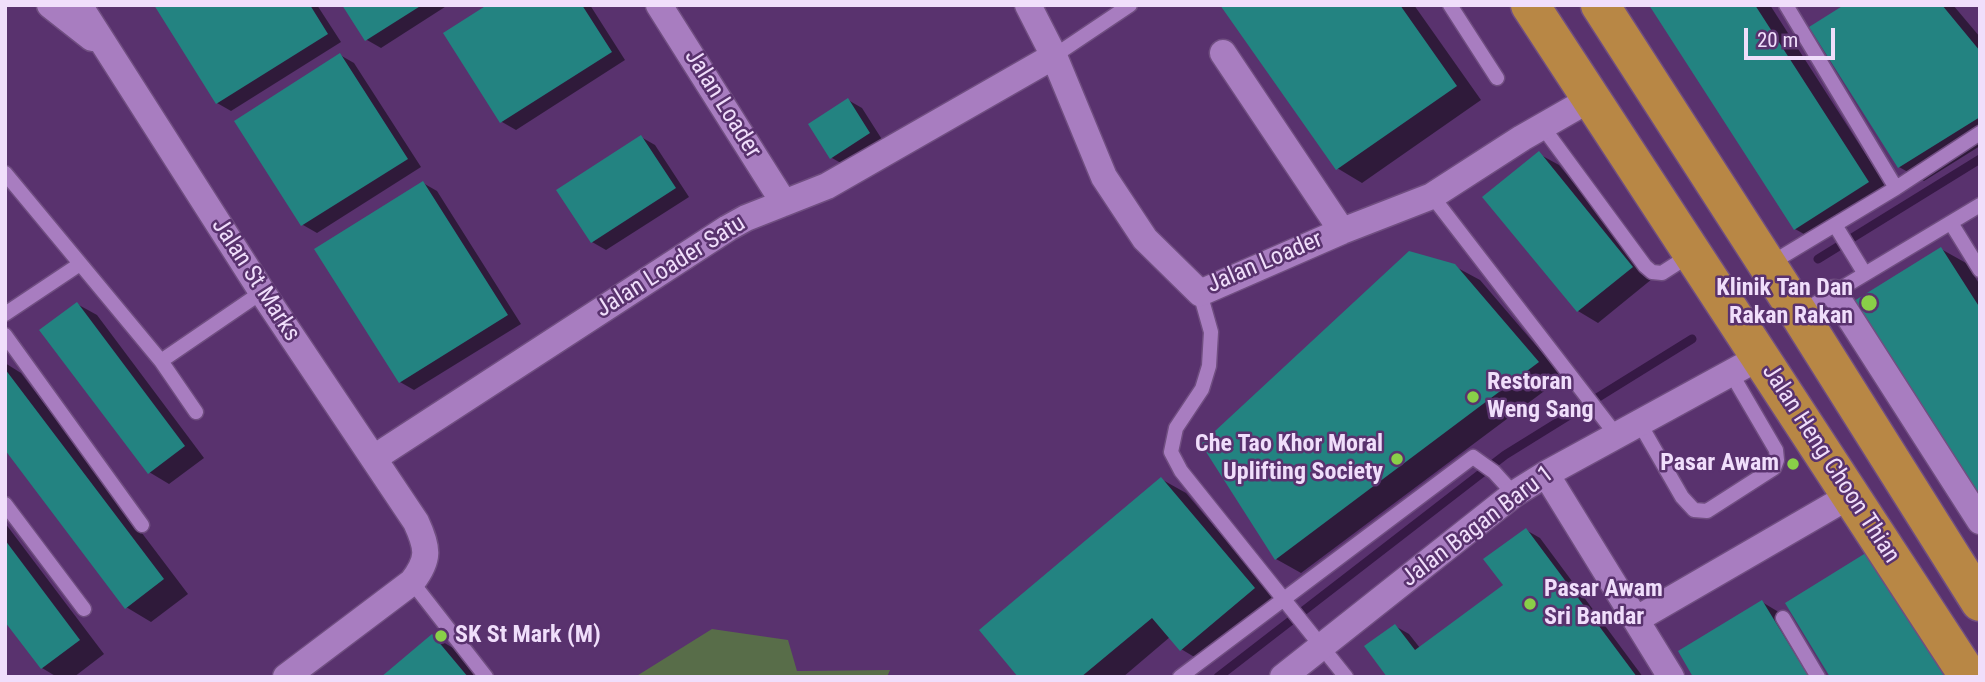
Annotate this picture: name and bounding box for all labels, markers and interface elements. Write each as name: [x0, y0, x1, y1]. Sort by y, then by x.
scale bar: [1747, 14, 1838, 58]
text: 20 m: [1757, 28, 1798, 52]
street label: Jalan Loader: [677, 44, 767, 164]
street label: Jalan Loader Satu: [591, 210, 751, 324]
street label: Jalan St Marks: [205, 213, 305, 347]
street label: Jalan Loader: [1203, 226, 1327, 300]
place label: Klinik Tan Dan Rakan Rakan: [1716, 275, 1853, 331]
marker: Klinik Tan Dan Rakan Rakan: [1859, 293, 1879, 313]
street label: Jalan Heng Choon Thian: [1755, 359, 1905, 569]
place label: Restoran Weng Sang: [1487, 369, 1594, 425]
marker: Restoran Weng Sang: [1465, 389, 1481, 405]
place label: Che Tao Khor Moral Uplifting Society: [1195, 431, 1383, 487]
place label: Pasar Awam: [1660, 450, 1779, 478]
marker: Che Tao Khor Moral Uplifting Society: [1389, 451, 1405, 467]
marker: Pasar Awam: [1785, 456, 1801, 472]
street label: Jalan Bagan Baru 1: [1396, 460, 1560, 594]
place label: Pasar Awam Sri Bandar: [1544, 576, 1663, 632]
marker: Pasar Awam Sri Bandar: [1522, 596, 1538, 612]
place label: SK St Mark (M): [455, 622, 601, 650]
marker: SK St Mark (M): [433, 628, 449, 644]

